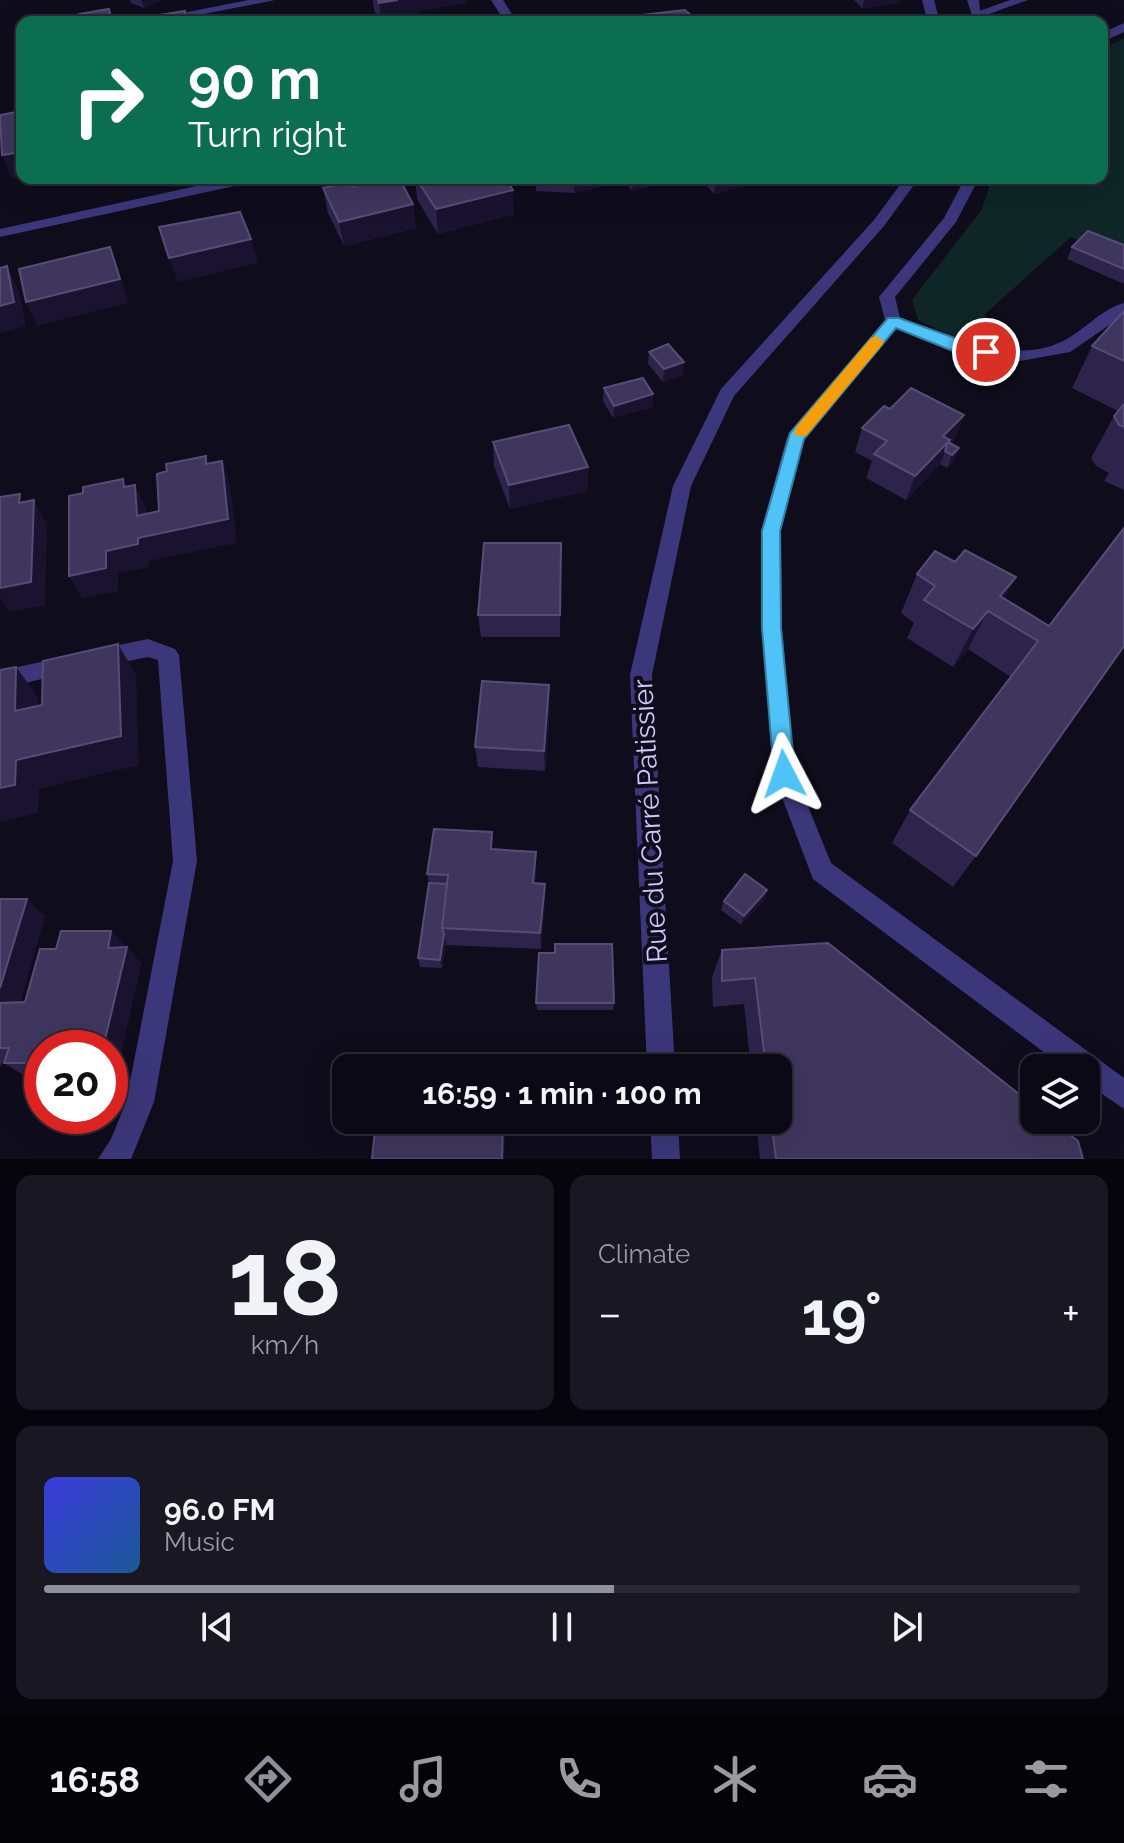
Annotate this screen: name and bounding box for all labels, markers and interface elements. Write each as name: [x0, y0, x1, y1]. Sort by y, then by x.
text: 90 m: [188, 46, 321, 112]
icon: right: [56, 48, 160, 152]
text: Turn right: [188, 113, 347, 155]
pin: [952, 318, 1020, 386]
icon: arrive: [964, 330, 1008, 374]
street label: Rue du Carré Patissier: [626, 678, 674, 964]
position arrow: [742, 732, 826, 816]
speed limit sign: 20: [24, 1030, 128, 1134]
map controls: [1020, 1054, 1100, 1134]
button: layers: [1020, 1054, 1100, 1134]
text: 16:59 · 1 min · 100 m: [422, 1076, 702, 1111]
text: 18: [228, 1217, 342, 1339]
text: Climate: [598, 1239, 690, 1269]
text: 19°: [802, 1279, 882, 1349]
text: −: [598, 1288, 622, 1339]
text: +: [1062, 1288, 1080, 1339]
text: km/h: [251, 1330, 319, 1360]
text: 96.0 FM: [164, 1492, 275, 1527]
text: Music: [164, 1527, 235, 1557]
icon: previous: [195, 1605, 239, 1649]
icon: pause: [540, 1605, 584, 1649]
icon: next: [885, 1605, 929, 1649]
icon: directions: [240, 1751, 296, 1807]
icon: music: [395, 1751, 451, 1807]
icon: phone: [551, 1751, 607, 1807]
icon: climate: [707, 1751, 763, 1807]
icon: car: [862, 1751, 918, 1807]
icon: filters: [1018, 1751, 1074, 1807]
text: 16:58: [50, 1758, 140, 1800]

